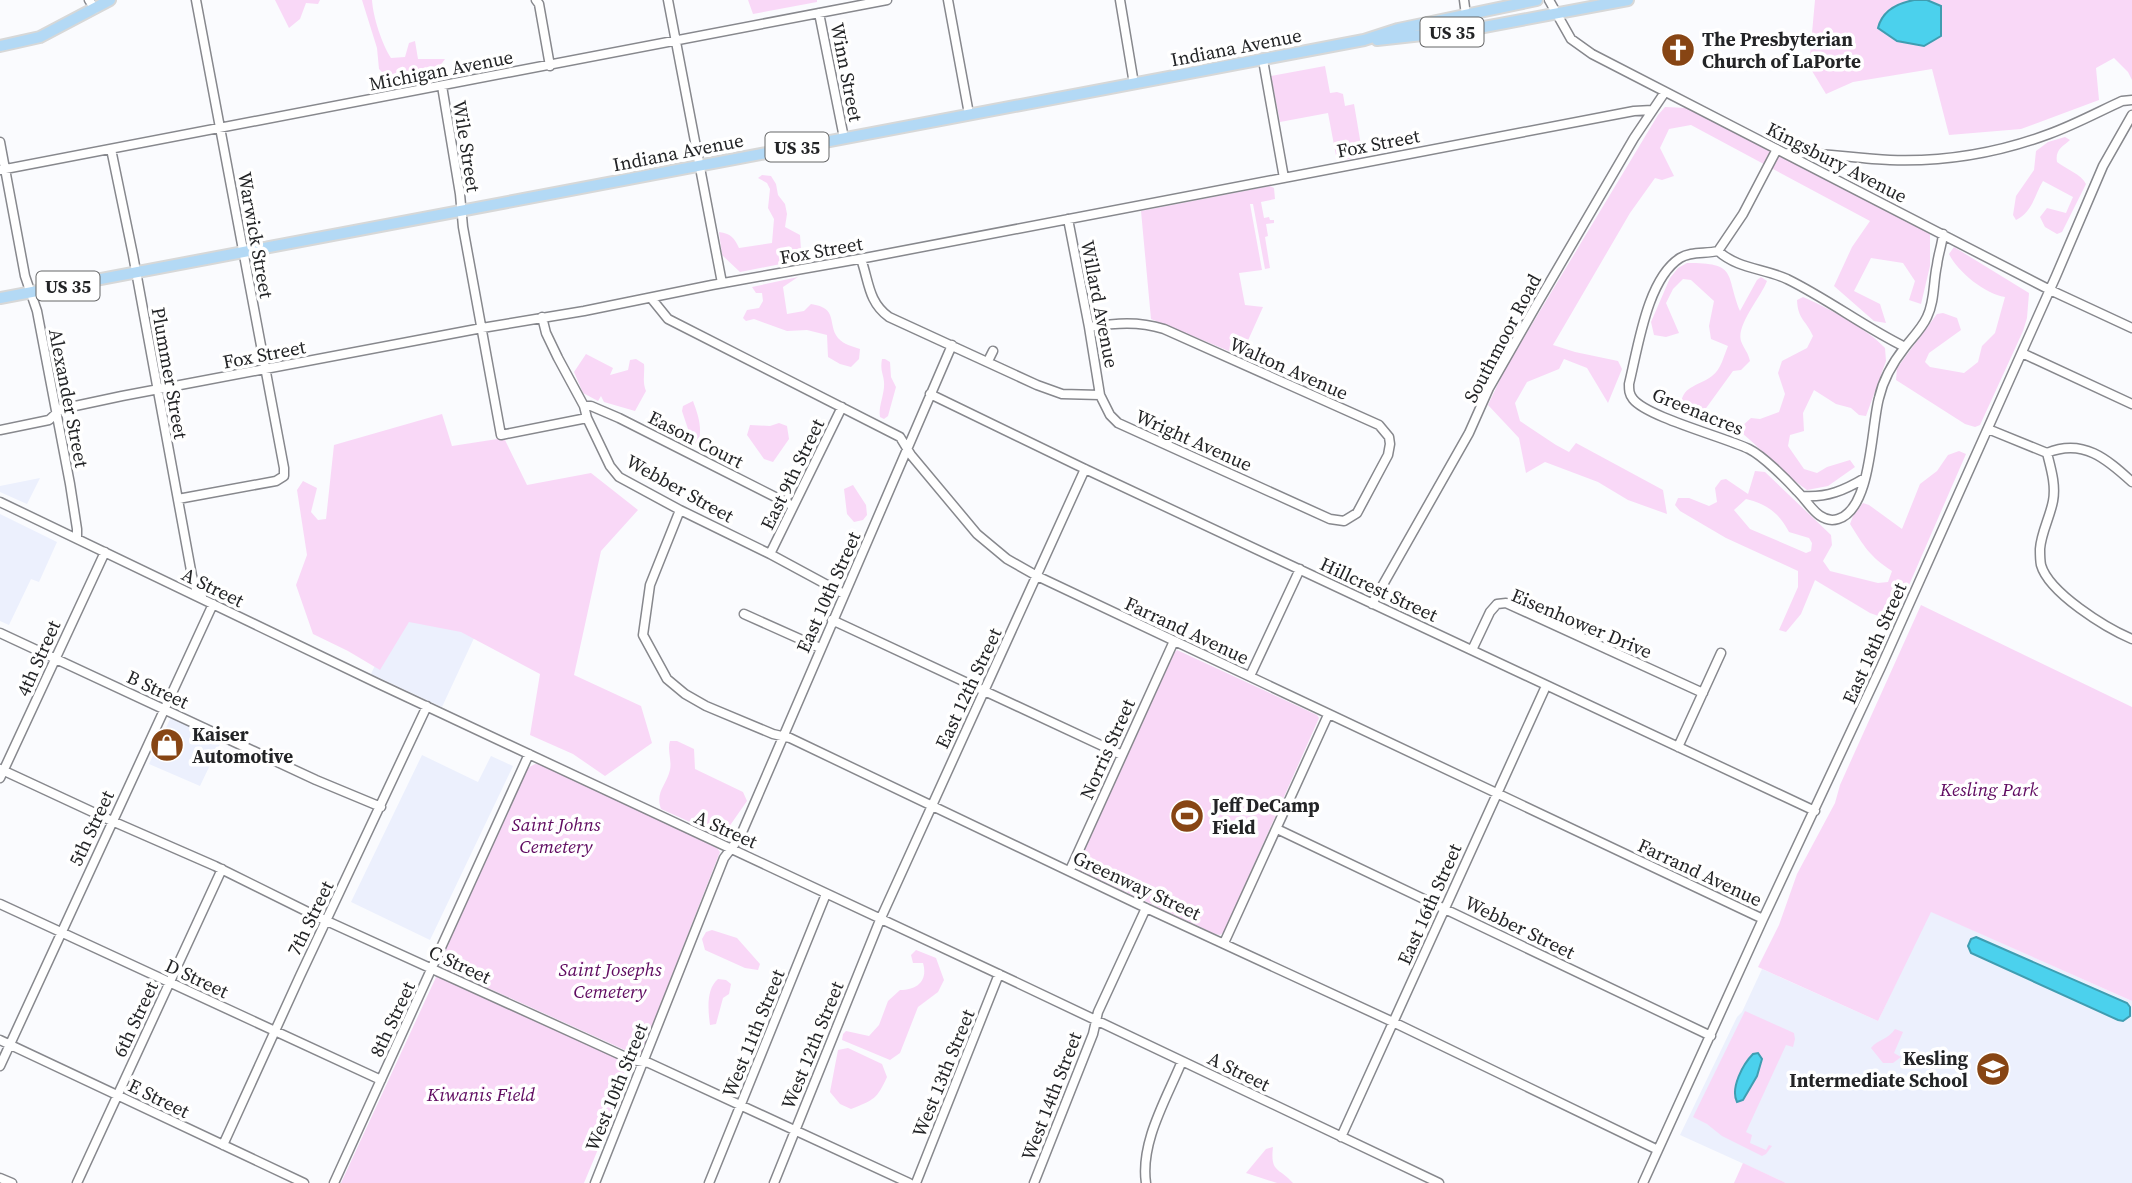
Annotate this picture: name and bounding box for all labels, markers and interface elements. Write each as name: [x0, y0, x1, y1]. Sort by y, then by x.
road number: US 35: [1420, 17, 1484, 46]
street label: Winn Street: [825, 20, 869, 124]
street label: Indiana Avenue: [1168, 22, 1304, 72]
place label: The Presbyterian Church of LaPorte: [1702, 26, 1861, 74]
church icon: The Presbyterian Church of LaPorte: [1659, 31, 1697, 69]
street label: Michigan Avenue: [367, 43, 515, 97]
street label: Wile Street: [447, 98, 487, 194]
street label: Kingsbury Avenue: [1762, 115, 1912, 209]
street label: Fox Street: [1334, 122, 1422, 164]
street label: Indiana Avenue: [610, 127, 746, 177]
road number: US 35: [766, 132, 828, 162]
street label: Warwick Street: [232, 170, 280, 301]
street label: Fox Street: [777, 230, 865, 270]
street label: Willard Avenue: [1075, 238, 1125, 370]
street label: Southmoor Road: [1457, 269, 1547, 407]
road number: US 35: [36, 272, 100, 300]
street label: Plummer Street: [146, 305, 195, 442]
street label: Alexander Street: [43, 326, 95, 470]
street label: Walton Avenue: [1226, 330, 1352, 406]
street label: Fox Street: [220, 333, 308, 375]
street label: Greenacres: [1648, 381, 1748, 441]
street label: Wright Avenue: [1132, 403, 1256, 477]
street label: Eason Court: [644, 404, 749, 474]
street label: East 9th Street: [754, 413, 830, 534]
street label: Webber Street: [621, 448, 739, 529]
street label: East 10th Street: [790, 527, 867, 657]
street label: Hillcrest Street: [1316, 550, 1443, 628]
street label: A Street: [178, 561, 249, 614]
street label: East 18th Street: [1836, 578, 1913, 708]
street label: Eisenhower Drive: [1508, 582, 1656, 664]
street label: Farrand Avenue: [1121, 590, 1253, 670]
street label: 4th Street: [10, 615, 67, 700]
street label: East 12th Street: [929, 623, 1008, 752]
street label: B Street: [123, 663, 194, 715]
street label: Norris Street: [1073, 694, 1141, 803]
place label: Kaiser Automotive: [192, 721, 293, 769]
shop icon: Kaiser Automotive: [148, 726, 186, 764]
park label: Kesling Park: [1939, 776, 2038, 802]
street label: 5th Street: [62, 785, 120, 870]
place label: Jeff DeCamp Field: [1211, 792, 1320, 840]
sports icon: Jeff DeCamp Field: [1168, 797, 1206, 835]
street label: A Street: [690, 804, 762, 855]
park label: Saint Johns Cemetery: [511, 811, 601, 859]
street label: Farrand Avenue: [1634, 832, 1766, 912]
street label: East 16th Street: [1391, 839, 1468, 969]
street label: Greenway Street: [1069, 844, 1206, 926]
street label: 7th Street: [281, 875, 340, 960]
street label: Webber Street: [1461, 889, 1580, 965]
street label: C Street: [425, 938, 496, 990]
street label: D Street: [161, 952, 234, 1004]
park label: Saint Josephs Cemetery: [558, 956, 662, 1004]
street label: West 11th Street: [716, 965, 791, 1101]
street label: 6th Street: [106, 976, 164, 1061]
street label: 8th Street: [363, 976, 421, 1061]
street label: West 12th Street: [775, 977, 850, 1113]
street label: West 13th Street: [906, 1005, 981, 1141]
street label: West 10th Street: [579, 1019, 654, 1155]
street label: West 14th Street: [1015, 1027, 1088, 1164]
street label: A Street: [1204, 1045, 1275, 1098]
place label: Kesling Intermediate School: [1789, 1045, 1969, 1093]
school or university icon: Kesling Intermediate School: [1974, 1050, 2012, 1088]
street label: E Street: [124, 1072, 195, 1124]
park label: Kiwanis Field: [426, 1081, 535, 1107]

